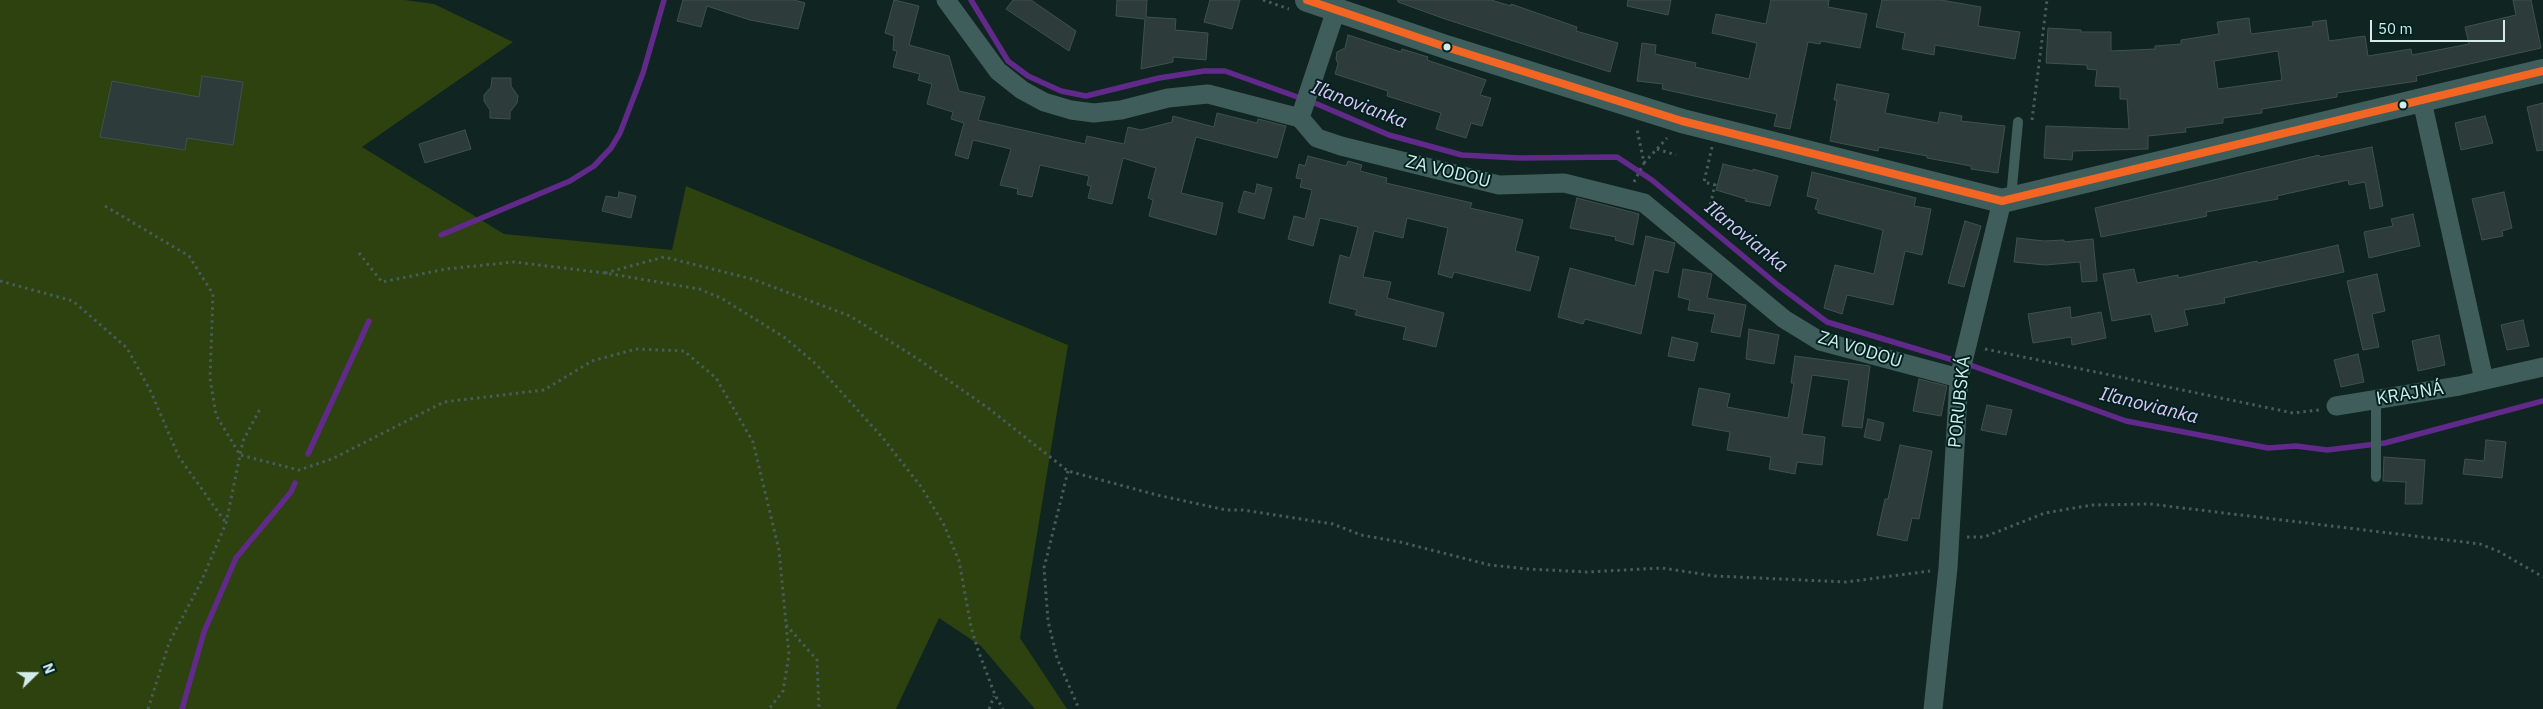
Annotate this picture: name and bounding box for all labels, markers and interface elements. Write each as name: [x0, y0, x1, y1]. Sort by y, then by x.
scale bar: [2373, 10, 2508, 42]
text: 50 m: [2378, 19, 2413, 38]
unlabelled marker: [1442, 42, 1452, 52]
water label: Iľanovianka: [1308, 76, 1410, 134]
unlabelled marker: [2398, 100, 2408, 110]
street label: ZA VODOU: [1403, 151, 1493, 193]
water label: Iľanovianka: [1700, 196, 1792, 278]
street label: ZA VODOU: [1815, 327, 1905, 373]
street label: PORUBSKÁ: [1944, 355, 1976, 449]
street label: KRAJNÁ: [2375, 378, 2445, 410]
water label: Iľanovianka: [2097, 383, 2201, 429]
north arrow: [10, 649, 60, 699]
text: N: [39, 660, 59, 676]

